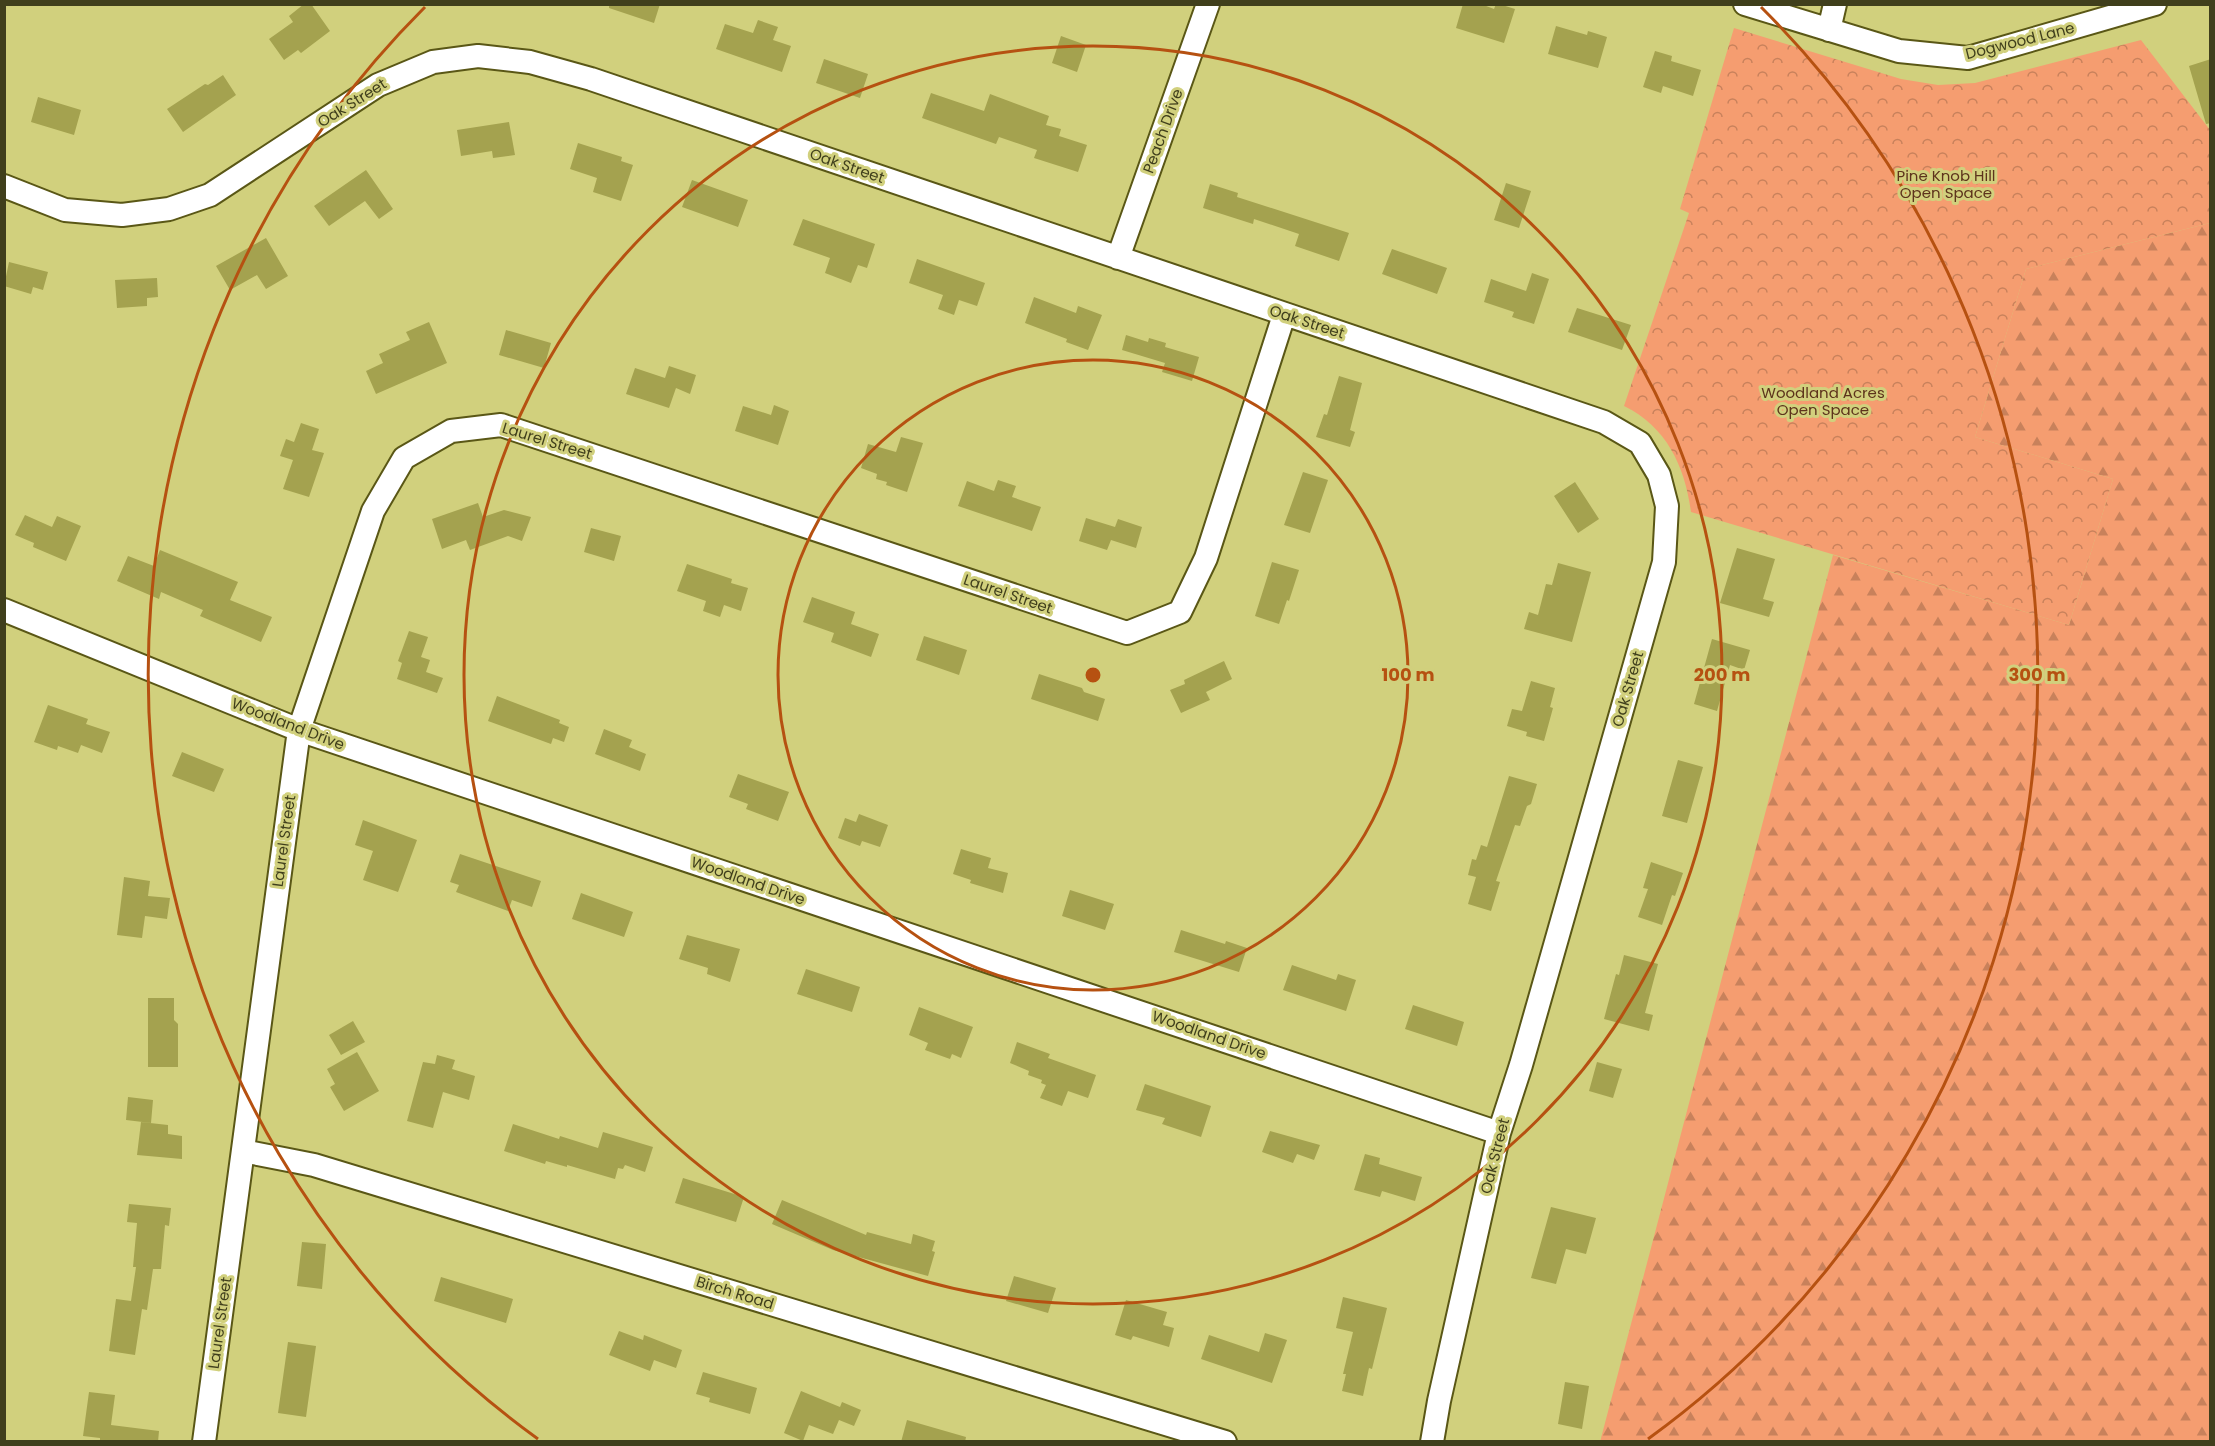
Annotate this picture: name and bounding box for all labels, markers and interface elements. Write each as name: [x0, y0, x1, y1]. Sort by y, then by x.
street label: Dogwood Lane: [1963, 17, 2077, 64]
street label: Oak Street: [313, 73, 390, 132]
street label: Peach Drive: [1138, 86, 1188, 176]
street label: Oak Street: [807, 143, 887, 188]
park label: Pine Knob Hill Open Space: [1896, 165, 1996, 203]
street label: Oak Street: [1267, 300, 1347, 343]
park label: Woodland Acres Open Space: [1761, 382, 1885, 420]
street label: Laurel Street: [500, 417, 595, 464]
street label: Laurel Street: [961, 569, 1055, 619]
street label: Oak Street: [1607, 649, 1648, 729]
text: 100 m: [1381, 662, 1435, 687]
text: 200 m: [1694, 662, 1750, 687]
text: 300 m: [2008, 662, 2066, 687]
centre of rings: [1083, 665, 1103, 685]
street label: Woodland Drive: [229, 692, 348, 755]
street label: Laurel Street: [267, 794, 300, 888]
street label: Woodland Drive: [688, 851, 808, 910]
street label: Woodland Drive: [1149, 1005, 1269, 1064]
street label: Oak Street: [1475, 1116, 1514, 1196]
street label: Birch Road: [694, 1271, 777, 1314]
street label: Laurel Street: [203, 1276, 236, 1370]

